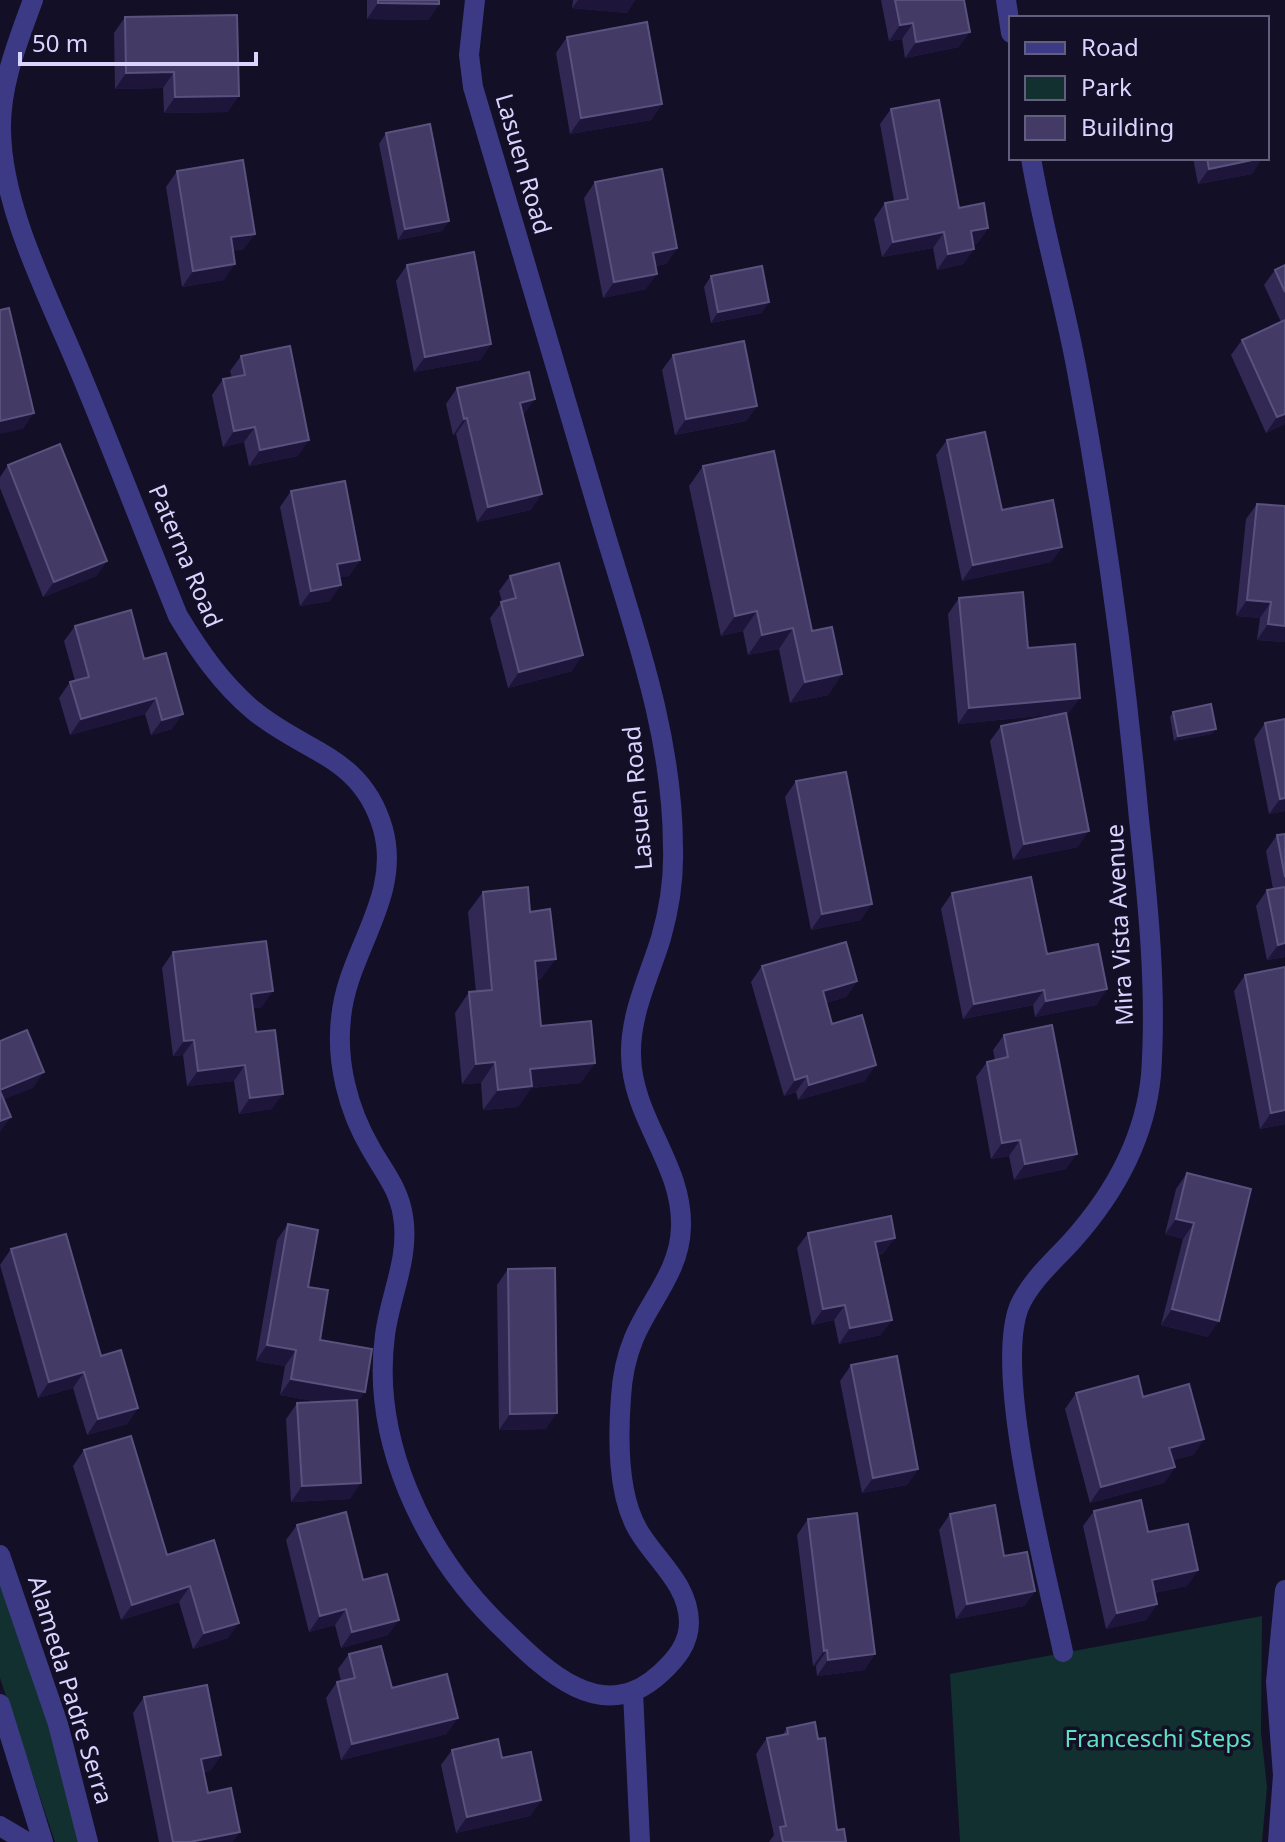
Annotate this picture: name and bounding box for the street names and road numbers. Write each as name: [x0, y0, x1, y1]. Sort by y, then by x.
street label: Lasuen Road: [489, 90, 560, 238]
street label: Paterna Road: [141, 479, 231, 632]
street label: Lasuen Road: [614, 725, 659, 872]
street label: Mira Vista Avenue: [1097, 823, 1140, 1027]
street label: Alameda Padre Serra: [21, 1571, 122, 1808]

